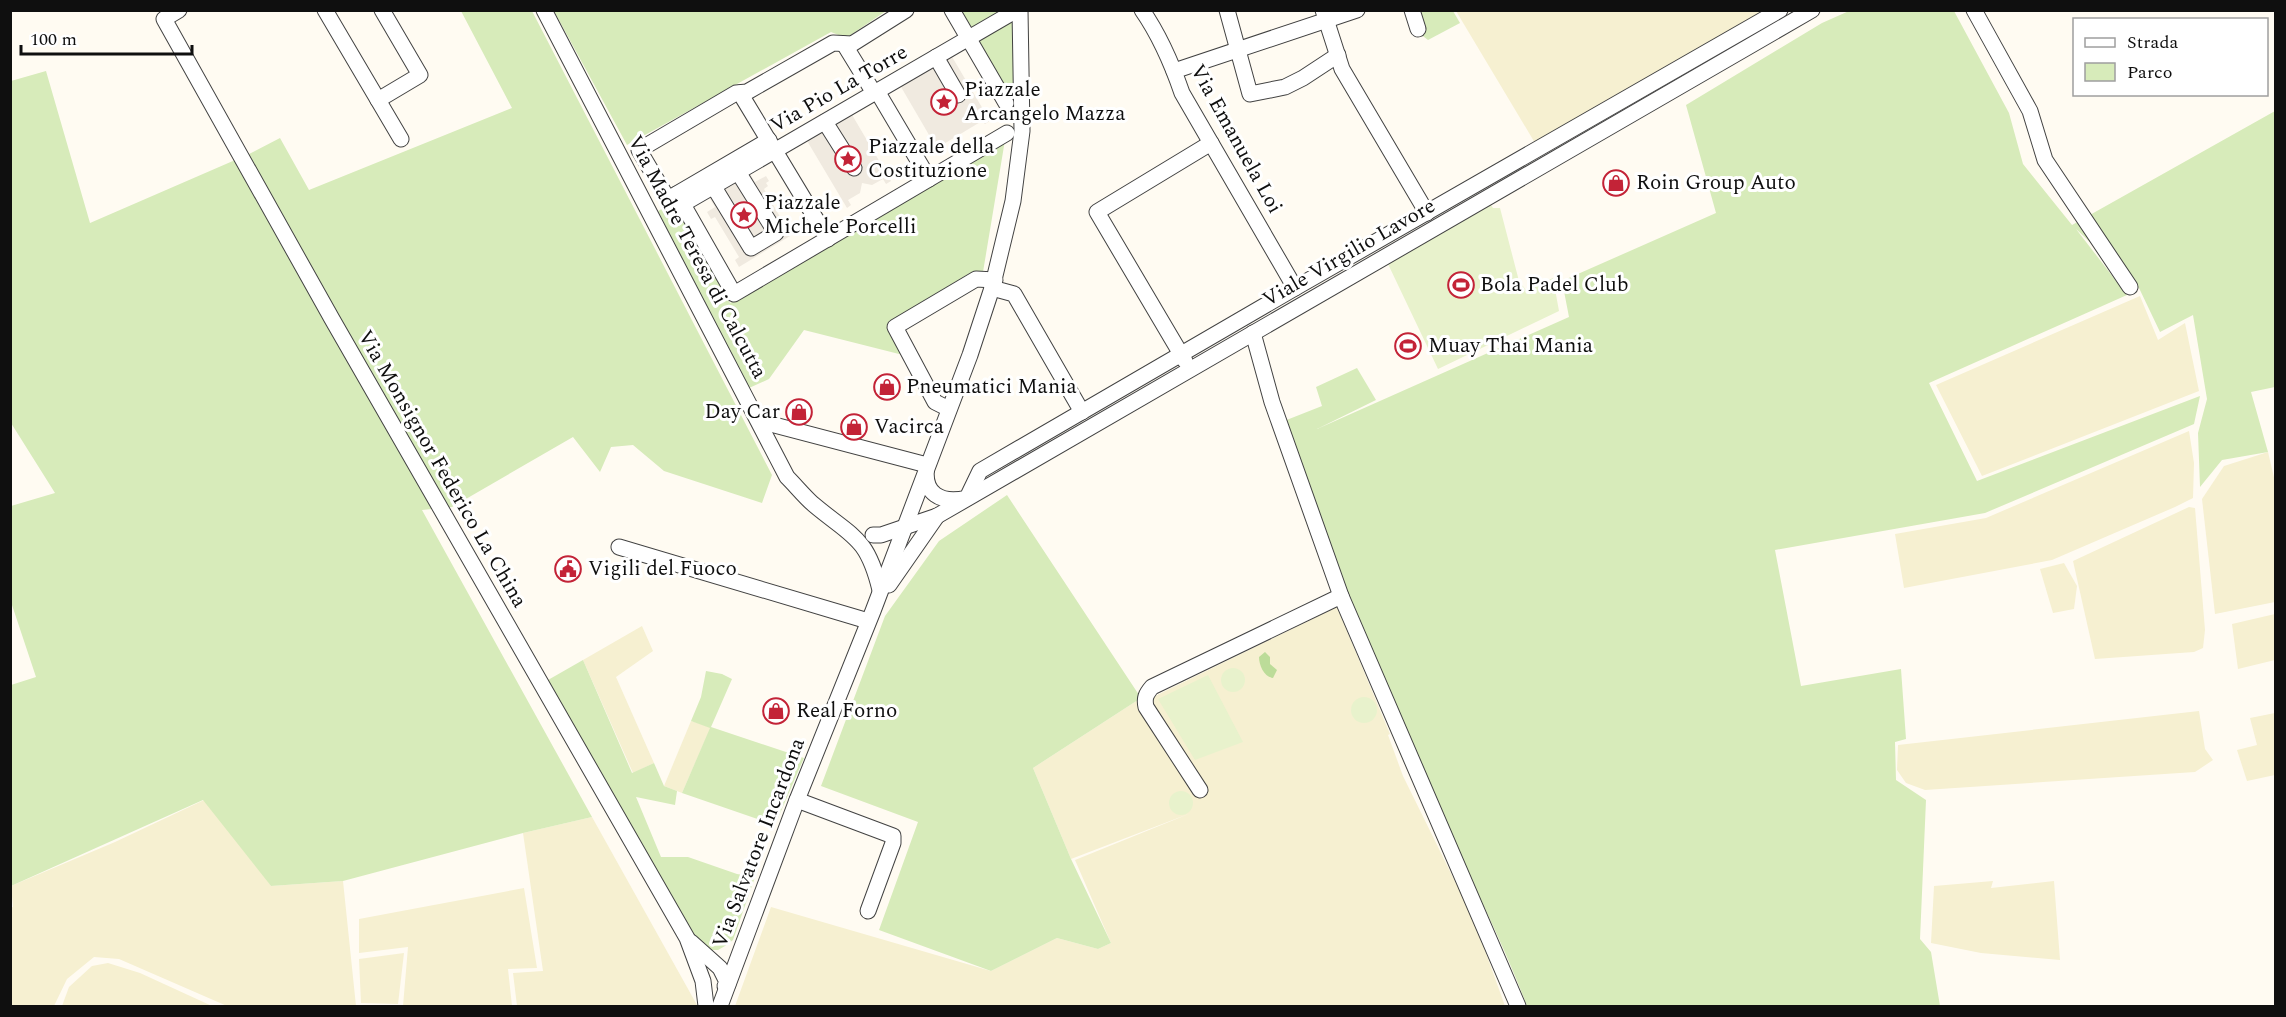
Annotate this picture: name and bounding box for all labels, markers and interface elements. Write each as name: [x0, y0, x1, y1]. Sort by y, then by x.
scale bar: [21, 18, 192, 56]
legend: [2073, 18, 2268, 96]
text: 100 m: [30, 26, 77, 53]
text: Strada: [2127, 29, 2178, 56]
street label: Via Pio La Torre: [764, 37, 914, 141]
street label: Via Emanuela Loi: [1182, 58, 1290, 220]
text: Parco: [2127, 59, 2172, 86]
place label: Piazzale Arcangelo Mazza: [964, 74, 1126, 130]
place icon: Piazzale Arcangelo Mazza: [929, 87, 959, 117]
street label: Via Madre Teresa di Calcutta: [619, 129, 775, 385]
place label: Piazzale della Costituzione: [868, 131, 995, 187]
place icon: Piazzale della Costituzione: [833, 144, 863, 174]
place label: Roin Group Auto: [1636, 167, 1796, 199]
shop icon: Roin Group Auto: [1601, 168, 1631, 198]
place label: Piazzale Michele Porcelli: [764, 187, 917, 243]
street label: Viale Virgilio Lavore: [1256, 190, 1442, 316]
place icon: Piazzale Michele Porcelli: [729, 200, 759, 230]
place label: Bola Padel Club: [1480, 269, 1629, 301]
sports icon: Bola Padel Club: [1446, 270, 1476, 300]
street label: Via Monsignor Federico La China: [349, 324, 535, 615]
place label: Muay Thai Mania: [1428, 330, 1594, 362]
sports icon: Muay Thai Mania: [1393, 331, 1423, 361]
place label: Pneumatici Mania: [906, 371, 1078, 403]
shop icon: Pneumatici Mania: [872, 372, 902, 402]
place label: Day Car: [704, 396, 780, 428]
shop icon: Day Car: [784, 397, 814, 427]
place label: Vacirca: [874, 411, 945, 443]
shop icon: Vacirca: [839, 412, 869, 442]
place label: Vigili del Fuoco: [588, 553, 737, 585]
public building icon: Vigili del Fuoco: [553, 554, 583, 584]
place label: Real Forno: [796, 695, 897, 727]
shop icon: Real Forno: [761, 696, 791, 726]
street label: Via Salvatore Incardona: [704, 733, 814, 953]

